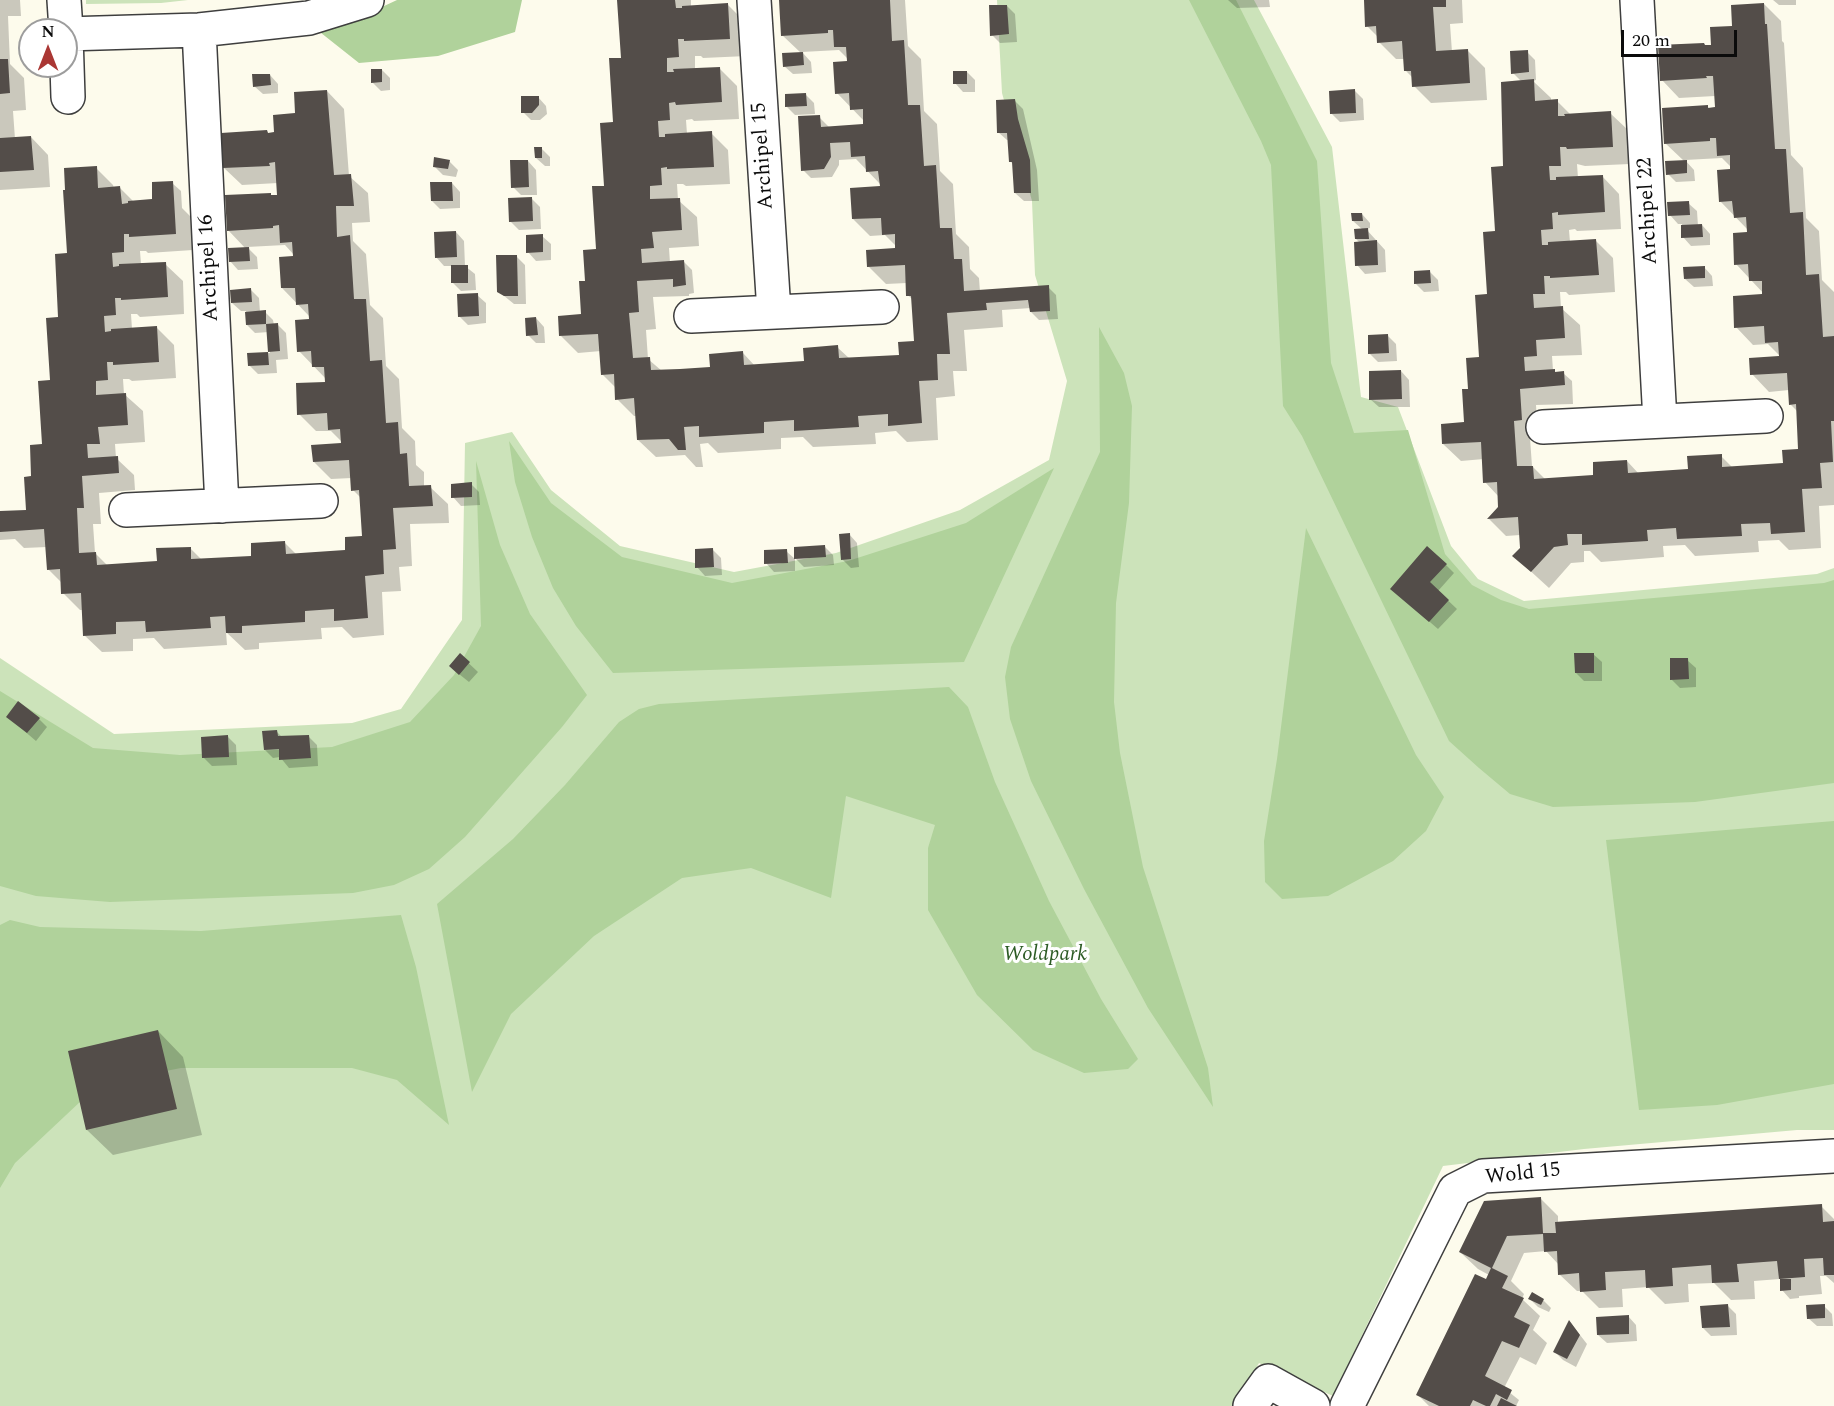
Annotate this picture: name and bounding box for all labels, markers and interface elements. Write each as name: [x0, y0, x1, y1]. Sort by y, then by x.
north arrow: [18, 18, 78, 78]
scale bar: [1624, 18, 1740, 56]
text: N: [41, 20, 55, 44]
text: 20 m: [1632, 27, 1670, 54]
street label: Archipel 15: [748, 102, 780, 210]
street label: Archipel 22: [1634, 157, 1664, 265]
street label: Archipel 16: [195, 214, 225, 322]
park label: Woldpark: [1003, 943, 1087, 969]
street label: Wold 15: [1484, 1159, 1562, 1191]

